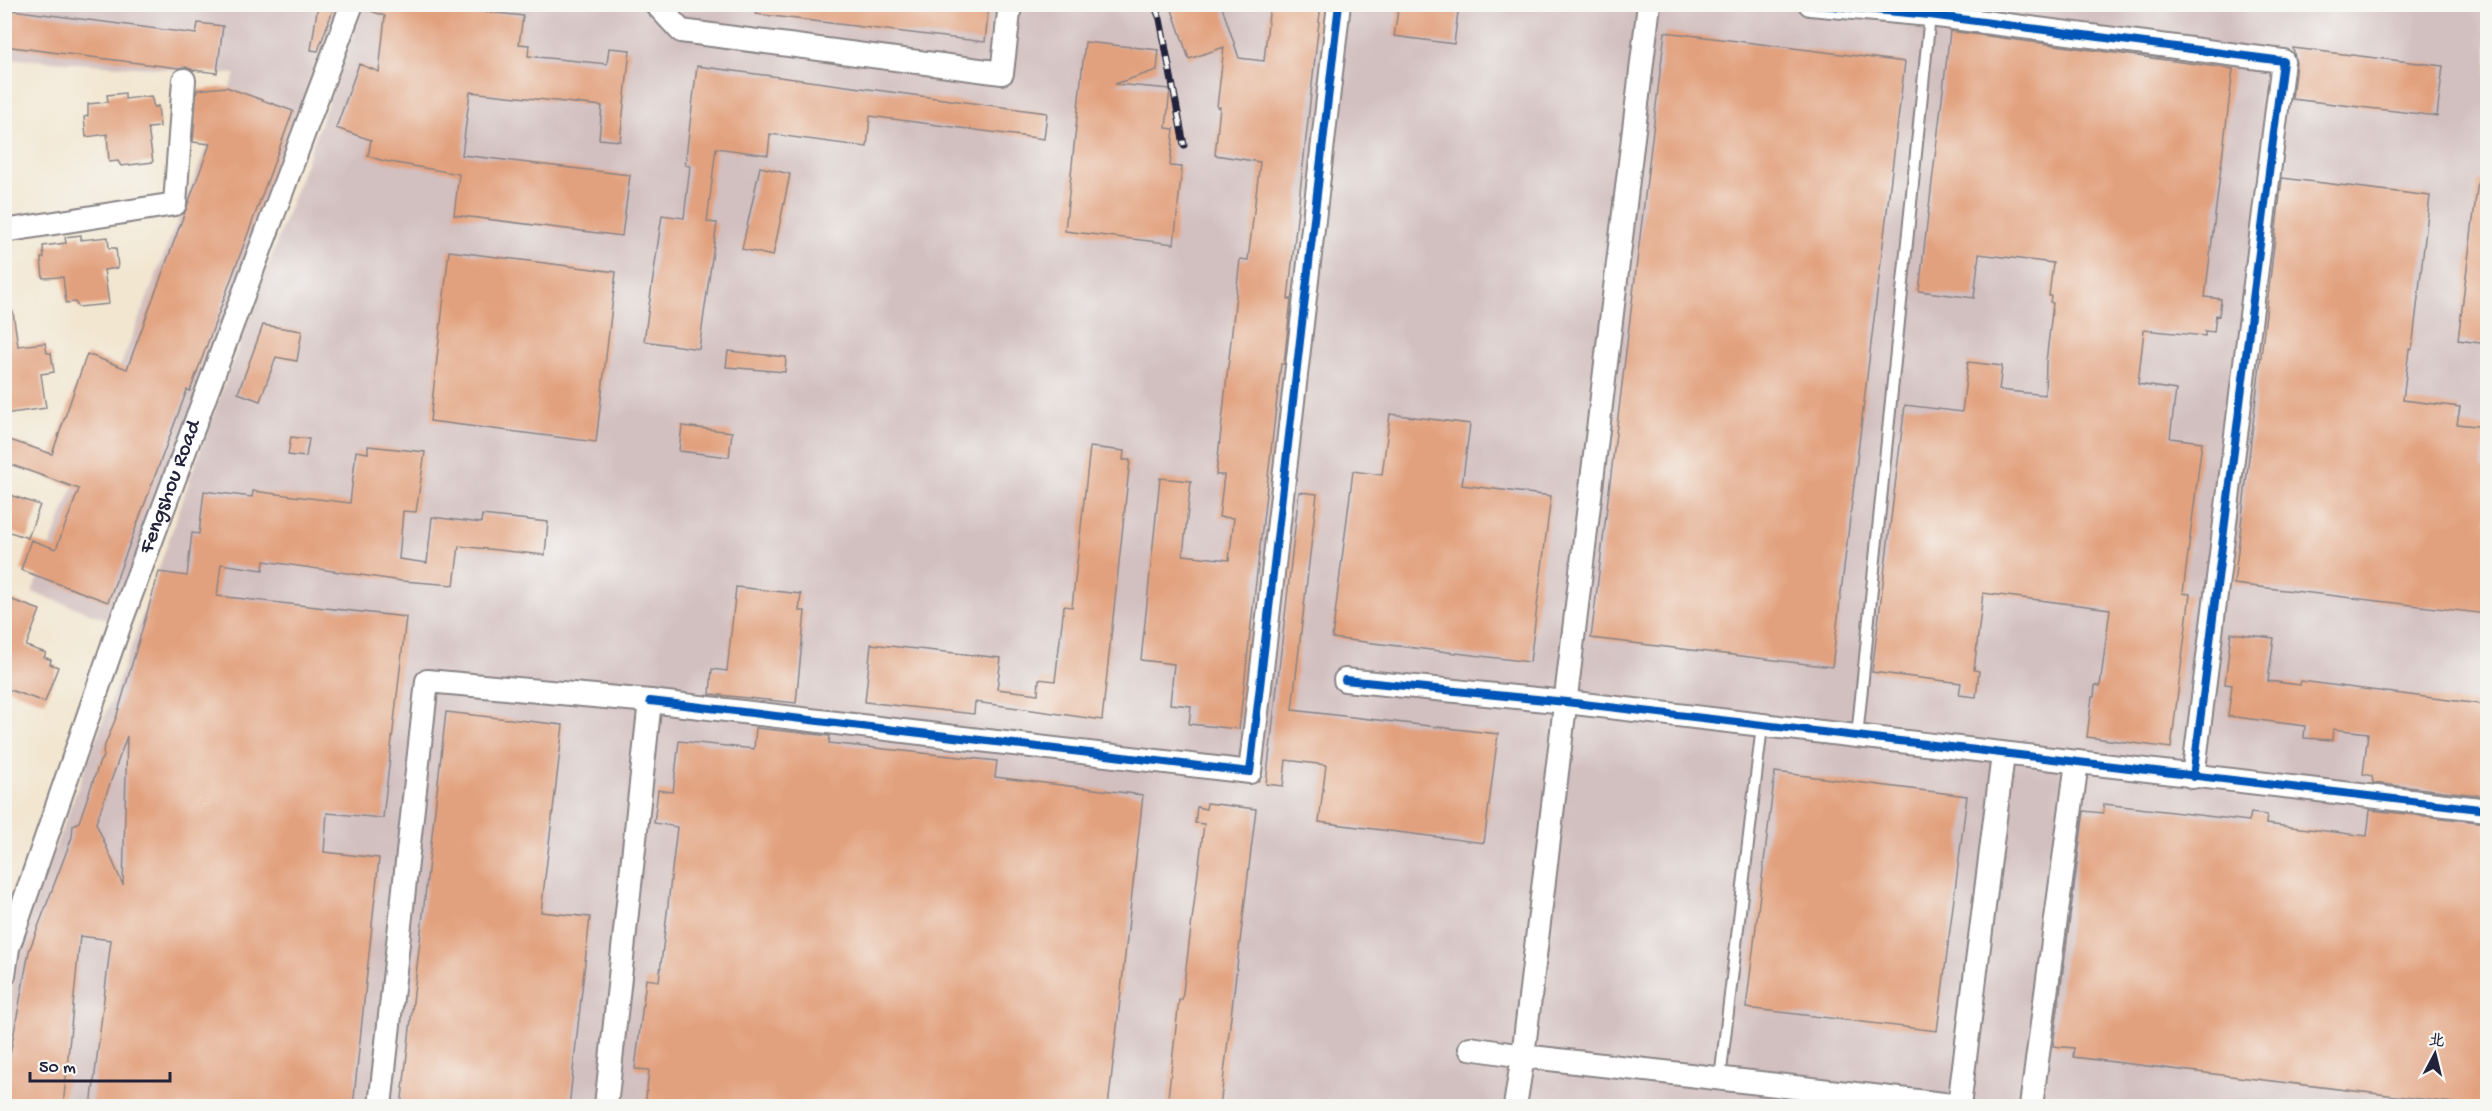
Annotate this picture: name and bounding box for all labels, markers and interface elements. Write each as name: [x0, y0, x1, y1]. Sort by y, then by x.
street label: Fengshou Road: [134, 415, 209, 559]
north arrow: [2405, 1024, 2465, 1084]
text: 北: [2427, 1031, 2446, 1053]
scale bar: [30, 1045, 170, 1083]
text: 50 m: [39, 1058, 76, 1079]

